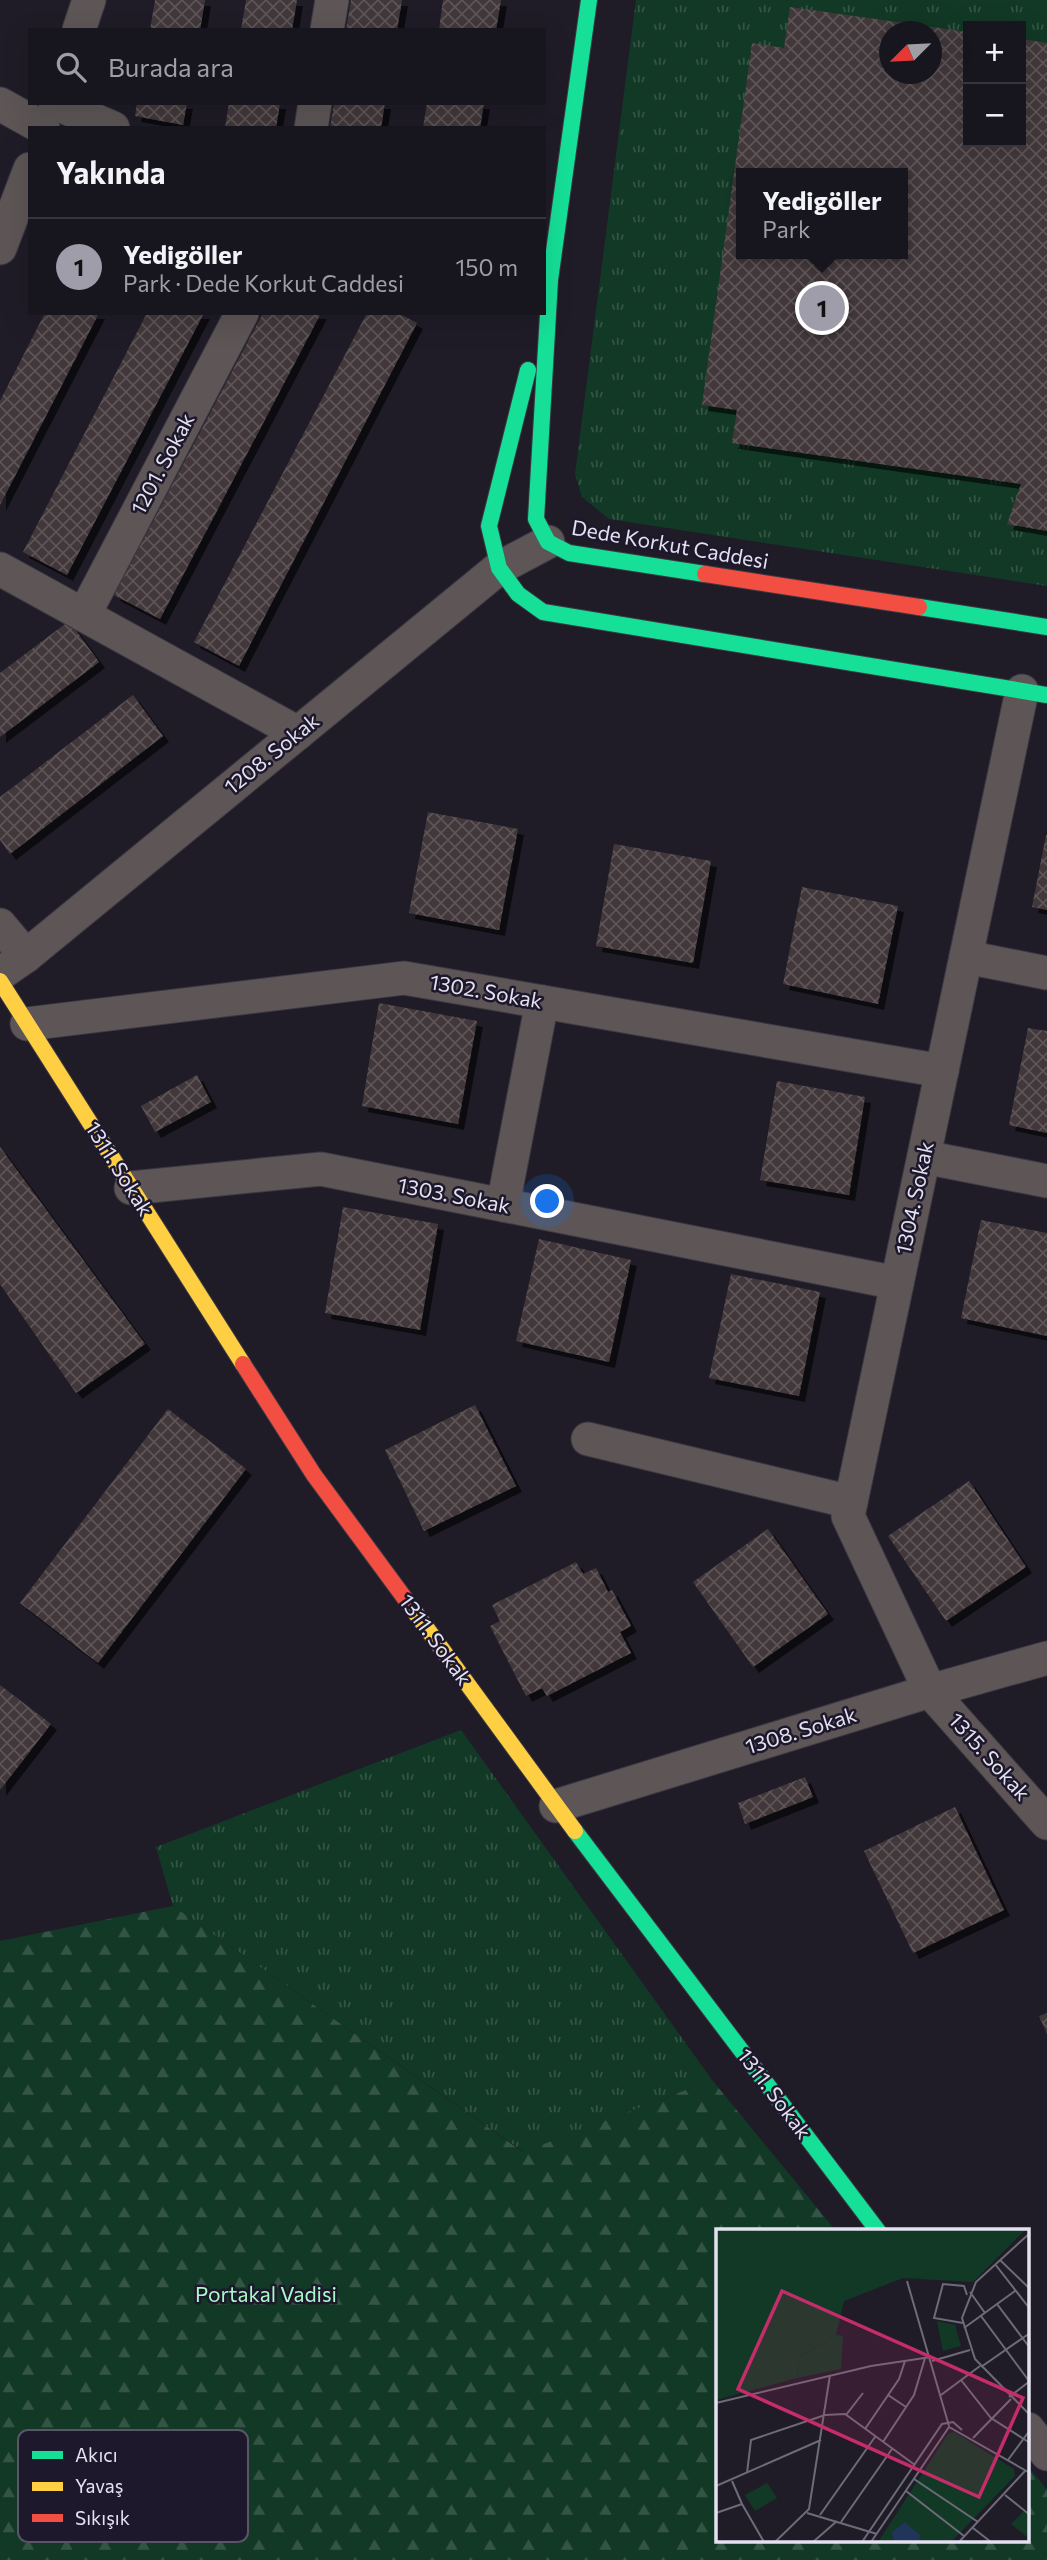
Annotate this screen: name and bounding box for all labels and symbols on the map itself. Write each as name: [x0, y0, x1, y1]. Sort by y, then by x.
north arrow: [879, 21, 942, 84]
pin: 1: [799, 282, 845, 334]
street label: 1201. Sokak: [125, 408, 199, 518]
street label: Dede Korkut Caddesi: [570, 514, 771, 573]
street label: 1208. Sokak: [219, 707, 323, 798]
street label: 1302. Sokak: [428, 968, 544, 1013]
street label: 1311. Sokak: [81, 1116, 159, 1220]
street label: 1304. Sokak: [889, 1139, 938, 1256]
street label: 1303. Sokak: [396, 1171, 513, 1218]
your location: [530, 1184, 564, 1218]
street label: 1311. Sokak: [395, 1589, 478, 1690]
street label: 1308. Sokak: [742, 1701, 859, 1758]
street label: 1315. Sokak: [944, 1707, 1036, 1805]
street label: 1311. Sokak: [733, 2043, 817, 2143]
inset map: [716, 2229, 1030, 2542]
park label: Portakal Vadisi: [195, 2281, 337, 2306]
legend: [18, 2430, 248, 2542]
text: Akıcı: [75, 2443, 118, 2466]
text: Yavaş: [75, 2474, 123, 2497]
text: Sıkışık: [75, 2506, 130, 2529]

